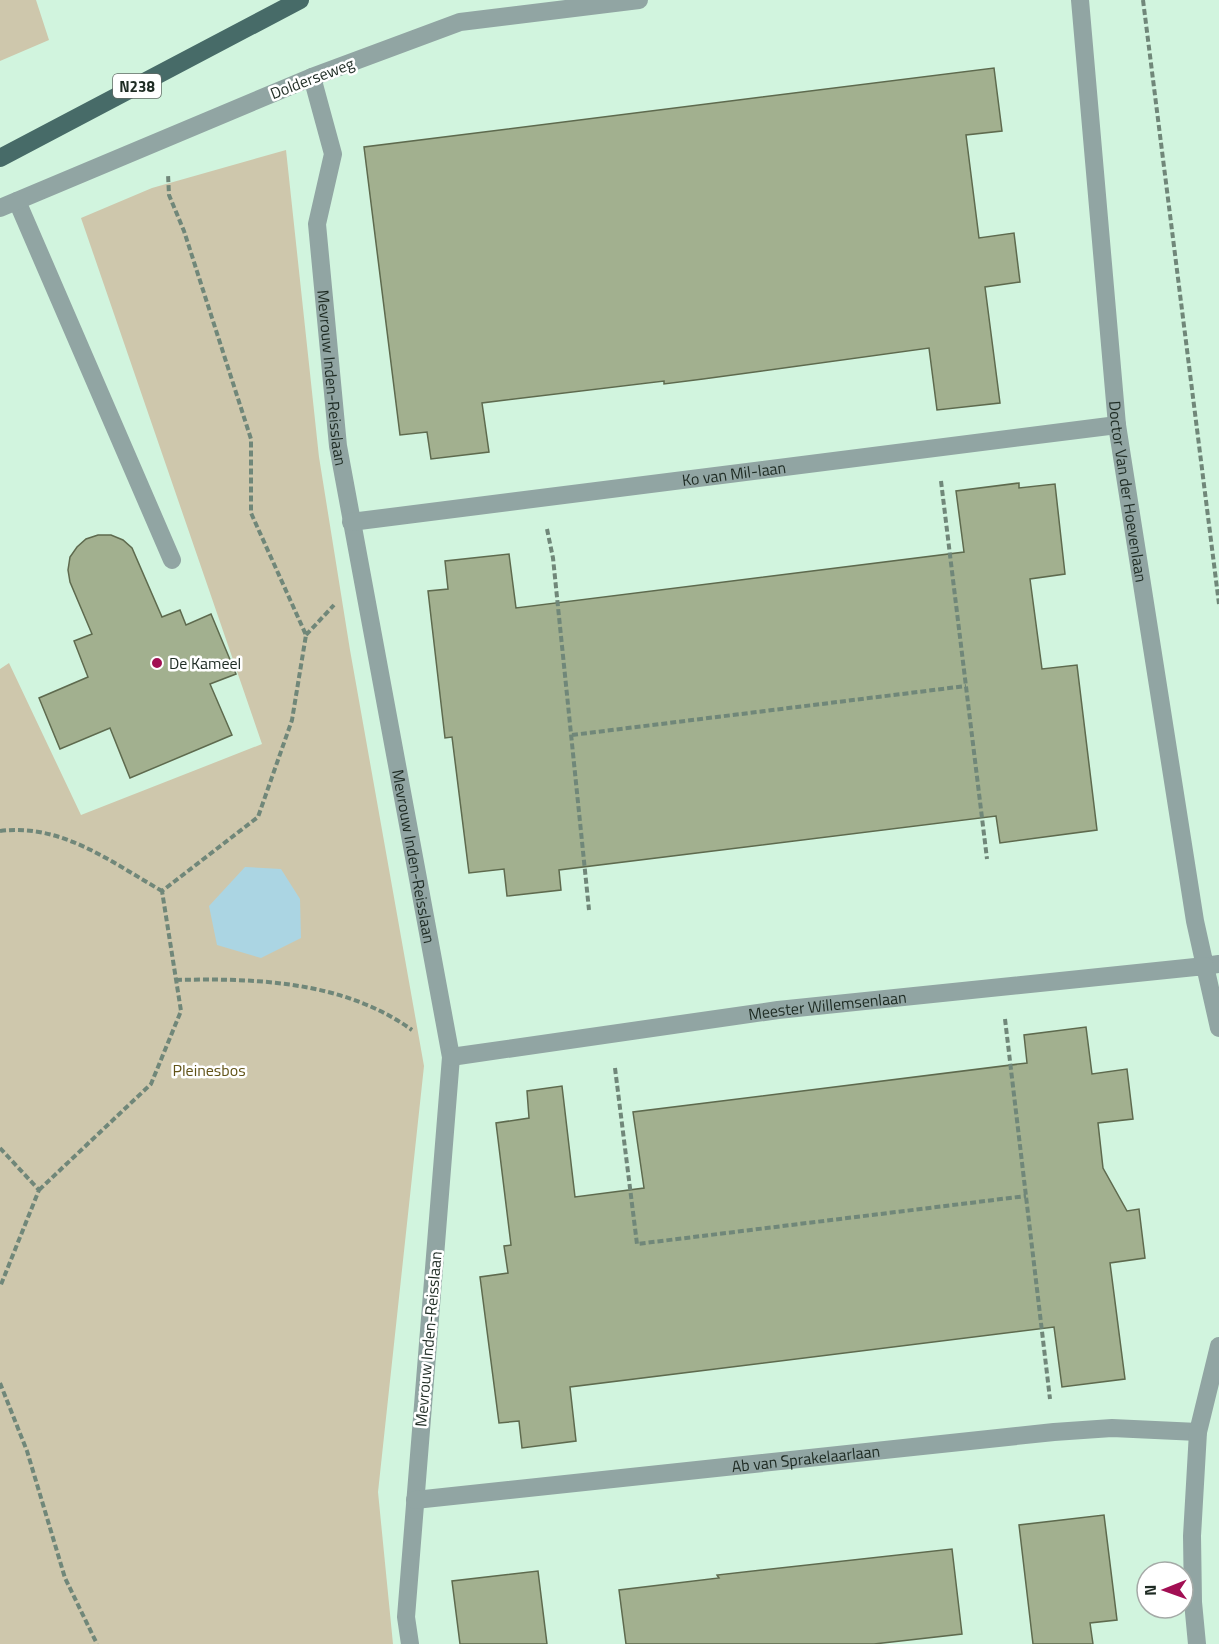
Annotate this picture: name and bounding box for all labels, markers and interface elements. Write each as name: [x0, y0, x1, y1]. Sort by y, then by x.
street label: Dolderseweg: [266, 51, 358, 105]
road number: N238: [113, 74, 161, 98]
street label: Mevrouw Inden-Reisslaan: [311, 289, 353, 467]
street label: Doctor Van der Hoevenlaan: [1103, 400, 1154, 584]
street label: Ko van Mil-laan: [681, 455, 787, 492]
place label: De Kameel: [169, 651, 241, 675]
marker: De Kameel: [150, 656, 164, 670]
street label: Mevrouw Inden-Reisslaan: [386, 768, 442, 945]
street label: Meester Willemsenlaan: [747, 985, 908, 1026]
park label: Pleinesbos: [172, 1058, 246, 1082]
street label: Mevrouw Inden-Reisslaan: [408, 1250, 448, 1428]
street label: Ab van Sprakelaarlaan: [730, 1439, 881, 1478]
north arrow: [1135, 1560, 1195, 1620]
text: N: [1138, 1585, 1162, 1596]

